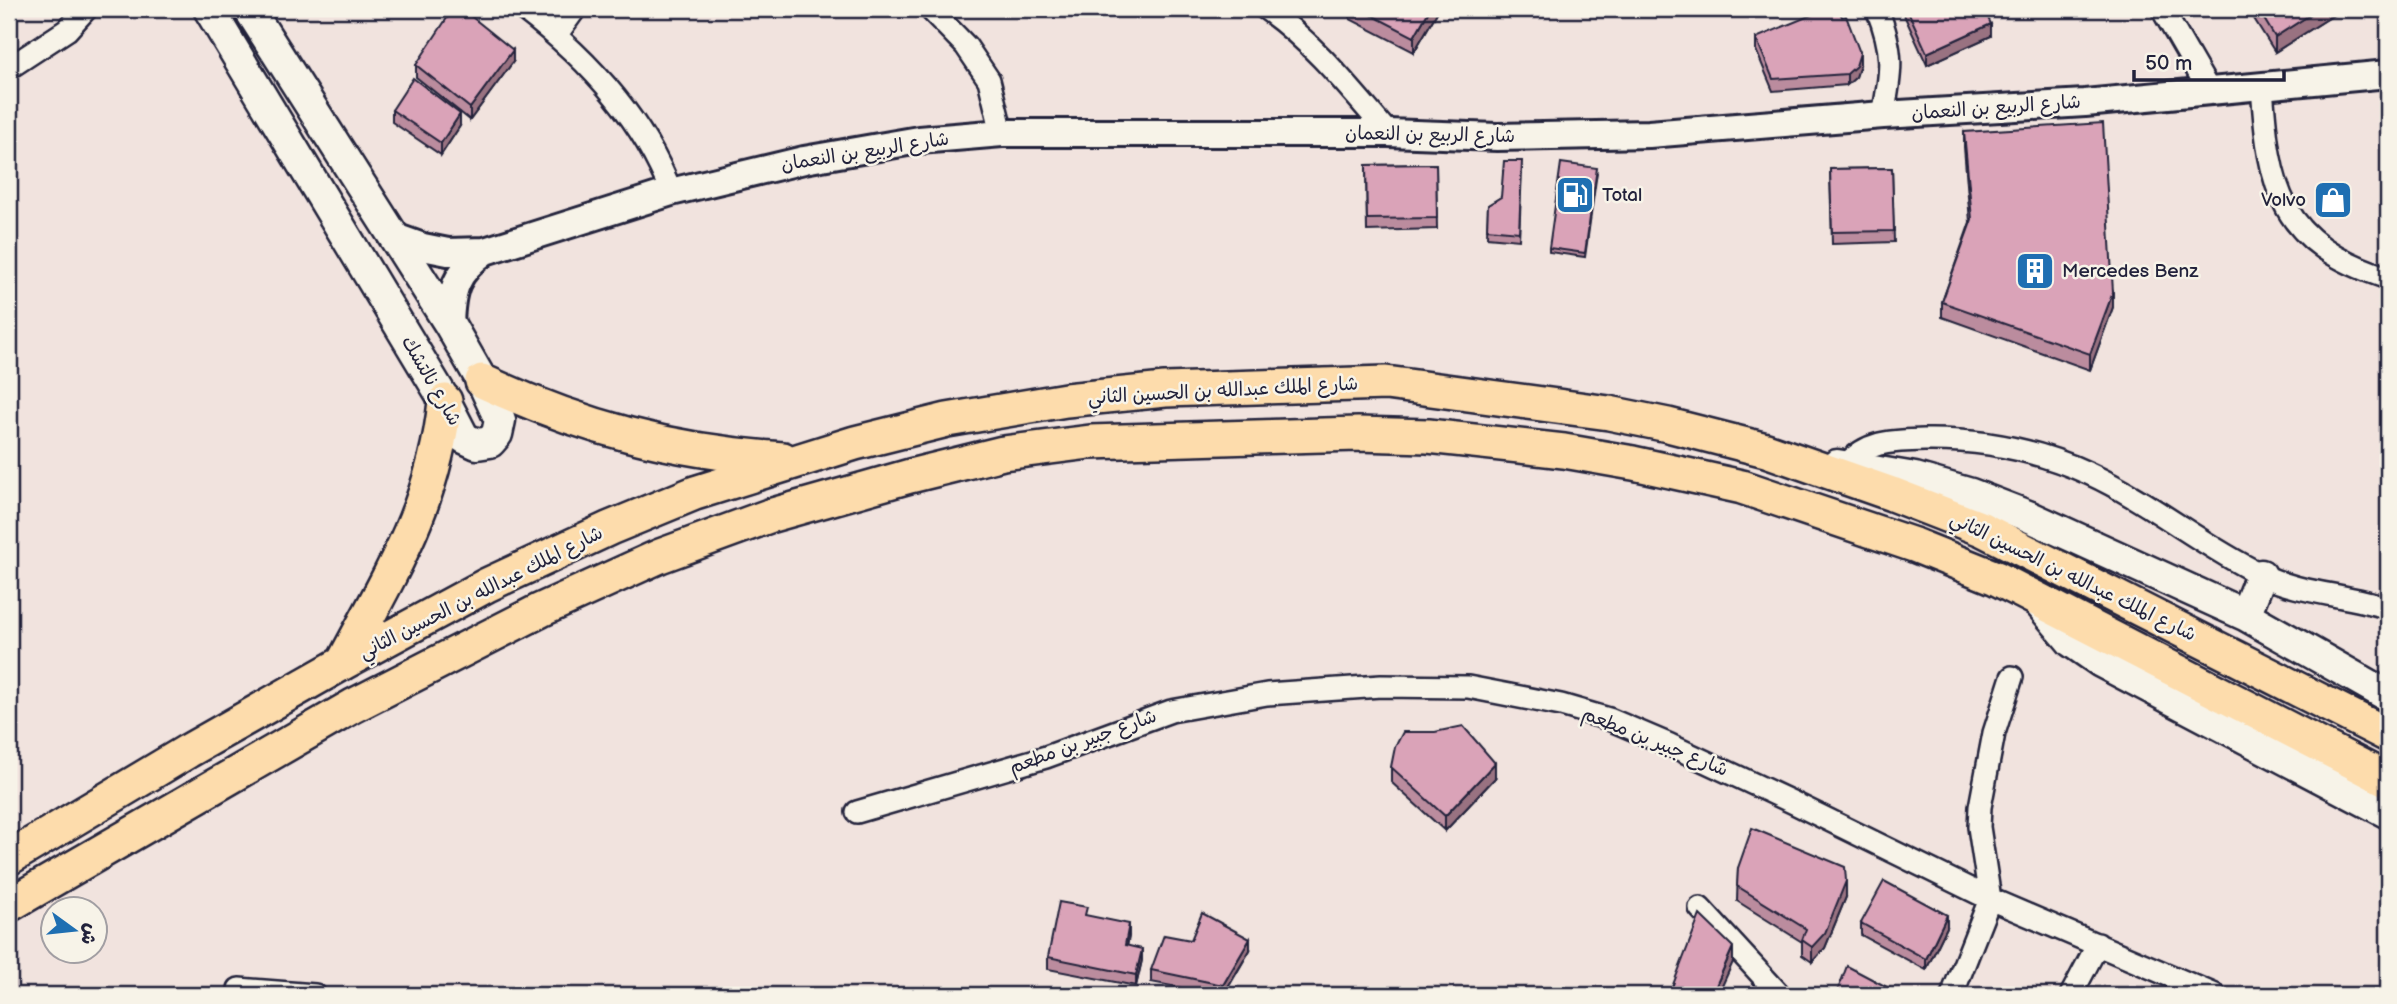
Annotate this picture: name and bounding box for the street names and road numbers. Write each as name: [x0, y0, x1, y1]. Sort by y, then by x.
street label: شارع الربيع بن النعمان: [1910, 91, 2082, 126]
street label: شارع الربيع بن النعمان: [1345, 122, 1515, 149]
street label: شارع الربيع بن النعمان: [779, 127, 951, 178]
street label: شارع نالتشك: [395, 332, 466, 431]
street label: شارع الملك عبدالله بن الحسين الثاني: [1087, 372, 1359, 414]
street label: شارع الملك عبدالله بن الحسين الثاني: [1945, 507, 2200, 650]
street label: شارع الملك عبدالله بن الحسين الثاني: [355, 521, 609, 668]
street label: شارع جبير بن مطعم: [1578, 702, 1731, 784]
street label: شارع جبير بن مطعم: [1006, 705, 1160, 781]

